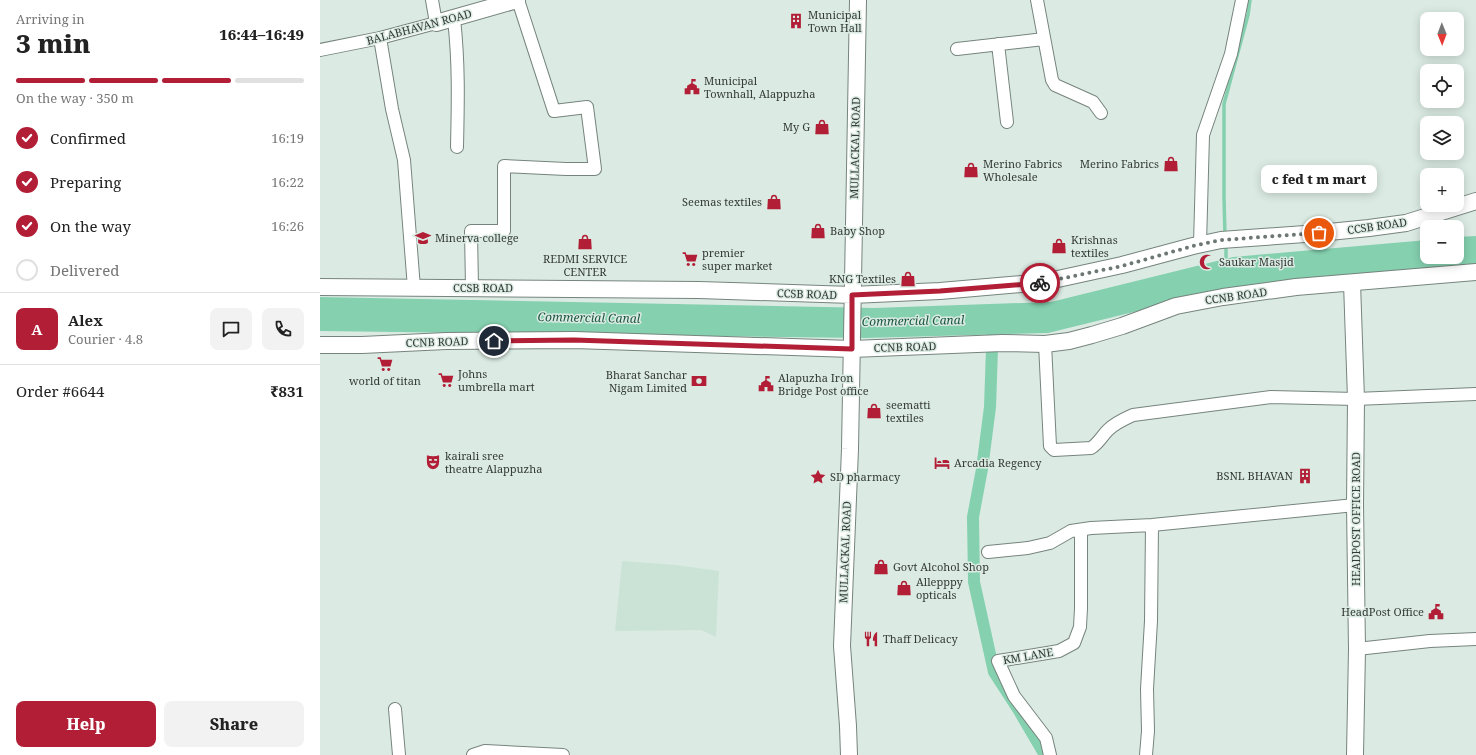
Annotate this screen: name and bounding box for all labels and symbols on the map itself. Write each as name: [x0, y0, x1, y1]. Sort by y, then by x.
street label: BALABHAVAN ROAD: [365, 5, 473, 48]
place label: Municipal Town Hall: [808, 7, 862, 35]
building icon: Municipal Town Hall: [787, 12, 805, 30]
north arrow: [1420, 12, 1464, 56]
place label: Municipal Townhall, Alappuzha: [704, 73, 815, 101]
public building icon: Municipal Townhall, Alappuzha: [683, 78, 701, 96]
street label: MULLACKAL ROAD: [846, 97, 863, 199]
shop icon: My G: [813, 118, 831, 136]
place label: My G: [783, 119, 810, 134]
shop icon: Merino Fabrics: [1162, 155, 1180, 173]
place label: Merino Fabrics Wholesale: [983, 156, 1062, 184]
place label: Merino Fabrics: [1080, 156, 1159, 171]
shop icon: Merino Fabrics Wholesale: [962, 161, 980, 179]
callout: c fed t m mart: [1261, 165, 1377, 193]
shop icon: Seemas textiles: [765, 193, 783, 211]
place label: Seemas textiles: [682, 194, 762, 209]
street label: CCSB ROAD: [1346, 214, 1408, 237]
pin: [1302, 216, 1336, 250]
shop icon: Baby Shop: [809, 222, 827, 240]
place label: Baby Shop: [830, 223, 885, 238]
school or university icon: Minerva college: [414, 229, 432, 247]
place label: Minerva college: [435, 230, 519, 245]
place label: Krishnas textiles: [1071, 232, 1118, 260]
shop icon: REDMI SERVICE CENTER: [576, 233, 594, 251]
shop icon: Krishnas textiles: [1050, 237, 1068, 255]
place label: premier super market: [702, 245, 772, 273]
supermarket icon: premier super market: [681, 250, 699, 268]
place label: REDMI SERVICE CENTER: [543, 251, 627, 279]
mosque icon: Saukar Masjid: [1198, 253, 1216, 271]
place label: Saukar Masjid: [1219, 254, 1294, 269]
courier: [1020, 263, 1060, 303]
shop icon: KNG Textiles: [899, 270, 917, 288]
place label: KNG Textiles: [829, 271, 896, 286]
street label: CCSB ROAD: [453, 280, 513, 295]
street label: CCNB ROAD: [1204, 284, 1268, 307]
street label: CCSB ROAD: [777, 285, 837, 302]
water label: Commercial Canal: [538, 308, 641, 327]
water label: Commercial Canal: [862, 311, 965, 330]
pin: [477, 324, 511, 358]
street label: CCNB ROAD: [405, 333, 469, 350]
street label: CCNB ROAD: [873, 338, 937, 355]
supermarket icon: world of titan: [376, 355, 394, 373]
place label: Johns umbrella mart: [457, 366, 535, 394]
place label: Bharat Sanchar Nigam Limited: [606, 367, 688, 395]
place label: Alapuzha Iron Bridge Post office: [778, 370, 869, 398]
supermarket icon: Johns umbrella mart: [437, 371, 455, 389]
bank icon: Bharat Sanchar Nigam Limited: [690, 372, 708, 390]
place label: world of titan: [349, 373, 421, 388]
public building icon: Alapuzha Iron Bridge Post office: [757, 375, 775, 393]
place label: seematti textiles: [886, 397, 931, 425]
shop icon: seematti textiles: [865, 402, 883, 420]
place label: kairali sree theatre Alappuzha: [445, 448, 542, 476]
street label: HEADPOST OFFICE ROAD: [1348, 452, 1363, 586]
theatre icon: kairali sree theatre Alappuzha: [424, 453, 442, 471]
hotel icon: Arcadia Regency: [933, 454, 951, 472]
place label: Arcadia Regency: [954, 455, 1042, 470]
building icon: BSNL BHAVAN: [1296, 467, 1314, 485]
place icon: SD pharmacy: [809, 468, 827, 486]
place label: BSNL BHAVAN: [1216, 468, 1294, 483]
place label: SD pharmacy: [830, 469, 901, 484]
street label: MULLACKAL ROAD: [835, 501, 854, 603]
shop icon: Govt Alcohol Shop: [872, 558, 890, 576]
place label: Govt Alcohol Shop: [893, 559, 989, 574]
place label: Allepppy opticals: [916, 574, 964, 602]
shop icon: Allepppy opticals: [895, 579, 913, 597]
public building icon: HeadPost Office: [1427, 603, 1445, 621]
place label: HeadPost Office: [1341, 604, 1424, 619]
restaurant icon: Thaff Delicacy: [862, 630, 880, 648]
place label: Thaff Delicacy: [883, 631, 958, 646]
street label: KM LANE: [1002, 644, 1054, 667]

